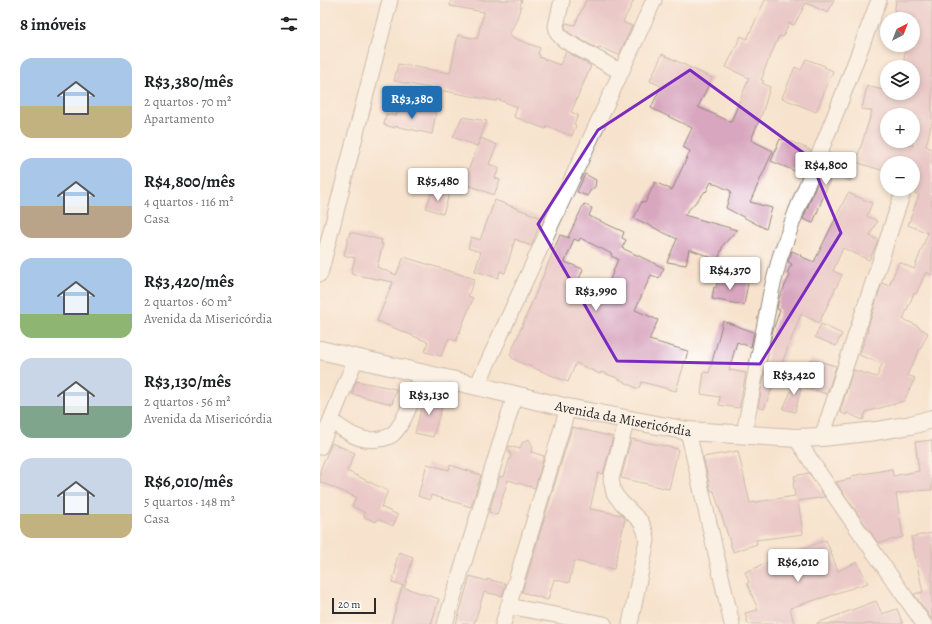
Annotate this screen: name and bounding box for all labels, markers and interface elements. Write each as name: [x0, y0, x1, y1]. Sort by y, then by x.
north arrow: [880, 12, 920, 52]
map controls: [880, 12, 920, 196]
text: 8 imóveis: [20, 13, 86, 36]
icon: filters: [278, 13, 300, 35]
button: layers: [880, 60, 920, 100]
text: R$3,380/mês: [144, 70, 233, 93]
icon: home: [52, 74, 100, 122]
pin: R$3,380: [375, 86, 449, 120]
text: R$3,380: [391, 90, 433, 107]
text: 2 quartos · 70 m²: [144, 93, 231, 110]
button: +: [880, 108, 920, 148]
text: Apartamento: [144, 110, 214, 127]
pin: R$4,800: [789, 152, 863, 186]
text: R$4,800: [804, 156, 848, 173]
button: −: [880, 156, 920, 196]
pin: R$5,480: [401, 168, 475, 202]
text: R$4,800/mês: [144, 170, 235, 193]
text: R$5,480: [417, 172, 459, 189]
icon: home: [52, 174, 100, 222]
text: 4 quartos · 116 m²: [144, 193, 234, 210]
text: Casa: [144, 210, 169, 227]
pin: R$4,370: [693, 257, 767, 291]
text: R$4,370: [709, 261, 751, 278]
text: R$3,420/mês: [144, 270, 234, 293]
icon: home: [52, 274, 100, 322]
pin: R$3,990: [559, 278, 633, 312]
text: R$3,990: [575, 282, 617, 299]
text: 2 quartos · 60 m²: [144, 293, 232, 310]
text: Avenida da Misericórdia: [144, 310, 272, 327]
pin: R$3,420: [757, 362, 831, 396]
text: R$3,420: [773, 366, 815, 383]
text: R$3,130/mês: [144, 370, 231, 393]
icon: home: [52, 374, 100, 422]
pin: R$3,130: [392, 382, 466, 416]
text: R$3,130: [409, 386, 449, 403]
text: 2 quartos · 56 m²: [144, 393, 231, 410]
street label: Avenida da Misericórdia: [552, 395, 692, 441]
text: Avenida da Misericórdia: [144, 410, 272, 427]
text: R$6,010/mês: [144, 470, 233, 493]
icon: home: [52, 474, 100, 522]
text: 5 quartos · 148 m²: [144, 493, 235, 510]
text: Casa: [144, 510, 169, 527]
pin: R$6,010: [761, 549, 835, 583]
text: R$6,010: [777, 553, 819, 570]
scale bar: [332, 596, 376, 615]
text: 20 m: [338, 597, 360, 612]

